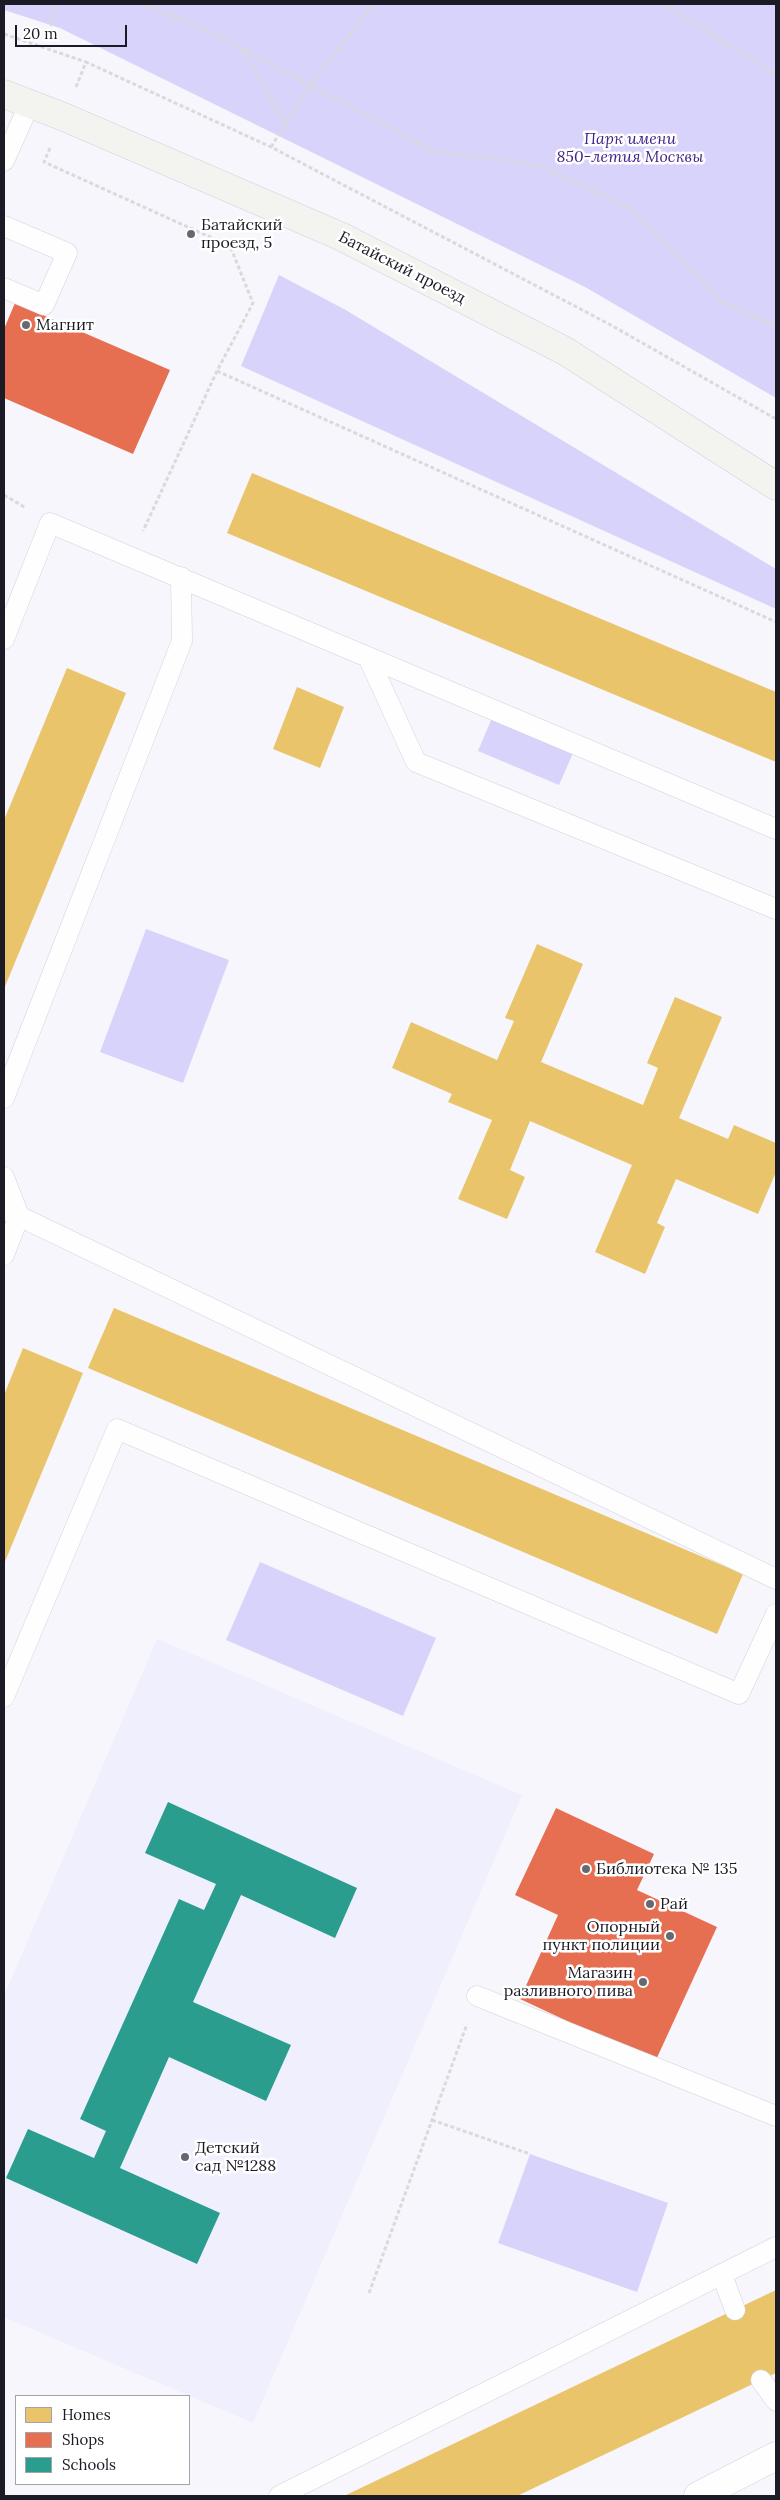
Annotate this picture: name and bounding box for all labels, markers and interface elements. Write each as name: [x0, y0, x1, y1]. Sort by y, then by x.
scale bar: [18, 15, 130, 47]
text: 20 m: [23, 24, 58, 43]
park label: Парк имени 850-летия Москвы: [557, 129, 703, 167]
place label: Батайский проезд, 5: [201, 215, 283, 253]
marker: Батайский проезд, 5: [185, 228, 197, 240]
street label: Батайский проезд: [335, 228, 469, 308]
place label: Магнит: [36, 315, 94, 335]
marker: Магнит: [20, 319, 32, 331]
place label: Библиотека № 135: [596, 1859, 737, 1879]
marker: Библиотека № 135: [580, 1863, 592, 1875]
place label: Рай: [660, 1894, 688, 1914]
marker: Рай: [644, 1898, 656, 1910]
place label: Опорный пункт полиции: [543, 1917, 660, 1955]
marker: Опорный пункт полиции: [664, 1930, 676, 1942]
place label: Магазин разливного пива: [504, 1963, 633, 2001]
marker: Магазин разливного пива: [637, 1976, 649, 1988]
place label: Детский сад №1288: [195, 2138, 276, 2176]
marker: Детский сад №1288: [179, 2151, 191, 2163]
legend: [15, 2395, 190, 2485]
text: Homes: [62, 2405, 111, 2424]
text: Shops: [62, 2430, 104, 2449]
text: Schools: [62, 2455, 116, 2474]

